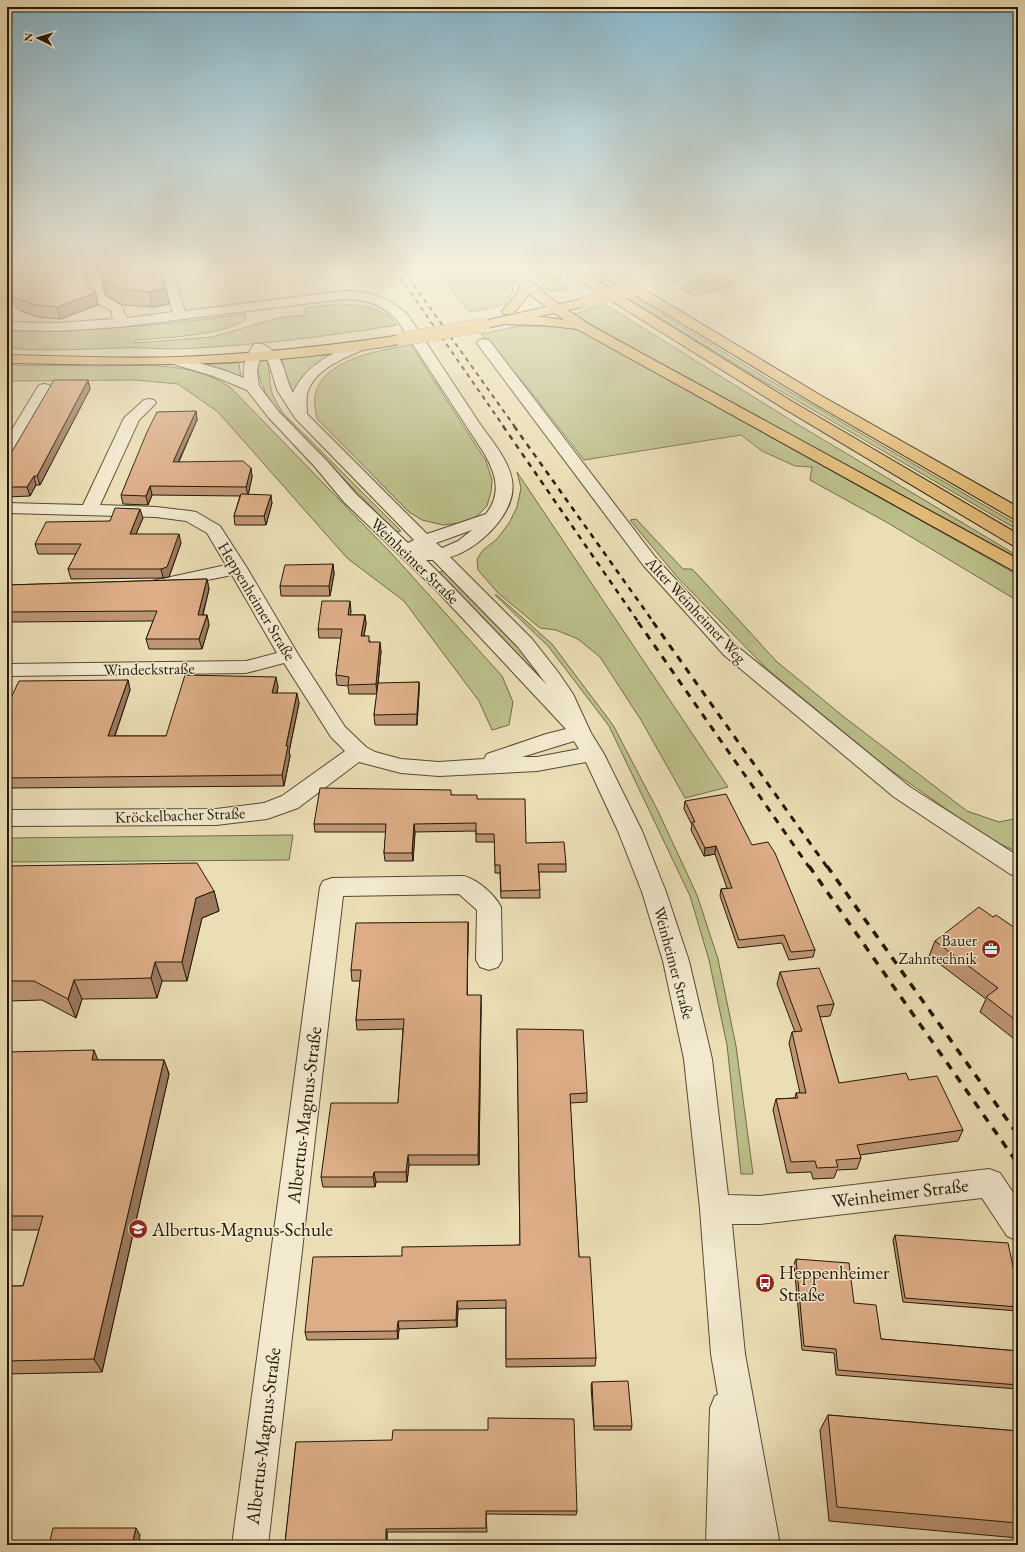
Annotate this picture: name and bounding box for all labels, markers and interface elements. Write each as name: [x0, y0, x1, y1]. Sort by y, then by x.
north arrow: [18, 18, 58, 58]
text: N: [21, 32, 35, 42]
street label: Weinheimer Straße: [366, 513, 464, 609]
street label: Heppenheimer Straße: [213, 538, 301, 664]
street label: Alter Weinheimer Weg: [640, 552, 752, 668]
street label: Windeckstraße: [103, 658, 195, 680]
street label: Kröckelbacher Straße: [114, 802, 246, 828]
street label: Weinheimer Straße: [649, 904, 699, 1022]
place label: Bauer Zahntechnik: [899, 930, 978, 969]
office icon: Bauer Zahntechnik: [980, 938, 1002, 960]
street label: Albertus-Magnus-Straße: [281, 1025, 327, 1206]
street label: Weinheimer Straße: [830, 1172, 970, 1214]
place label: Albertus-Magnus-Schule: [151, 1217, 333, 1242]
school or university icon: Albertus-Magnus-Schule: [127, 1218, 149, 1240]
place label: Heppenheimer Straße: [779, 1260, 890, 1307]
bus stop icon: Heppenheimer Straße: [754, 1272, 776, 1294]
street label: Albertus-Magnus-Straße: [240, 1346, 286, 1527]

